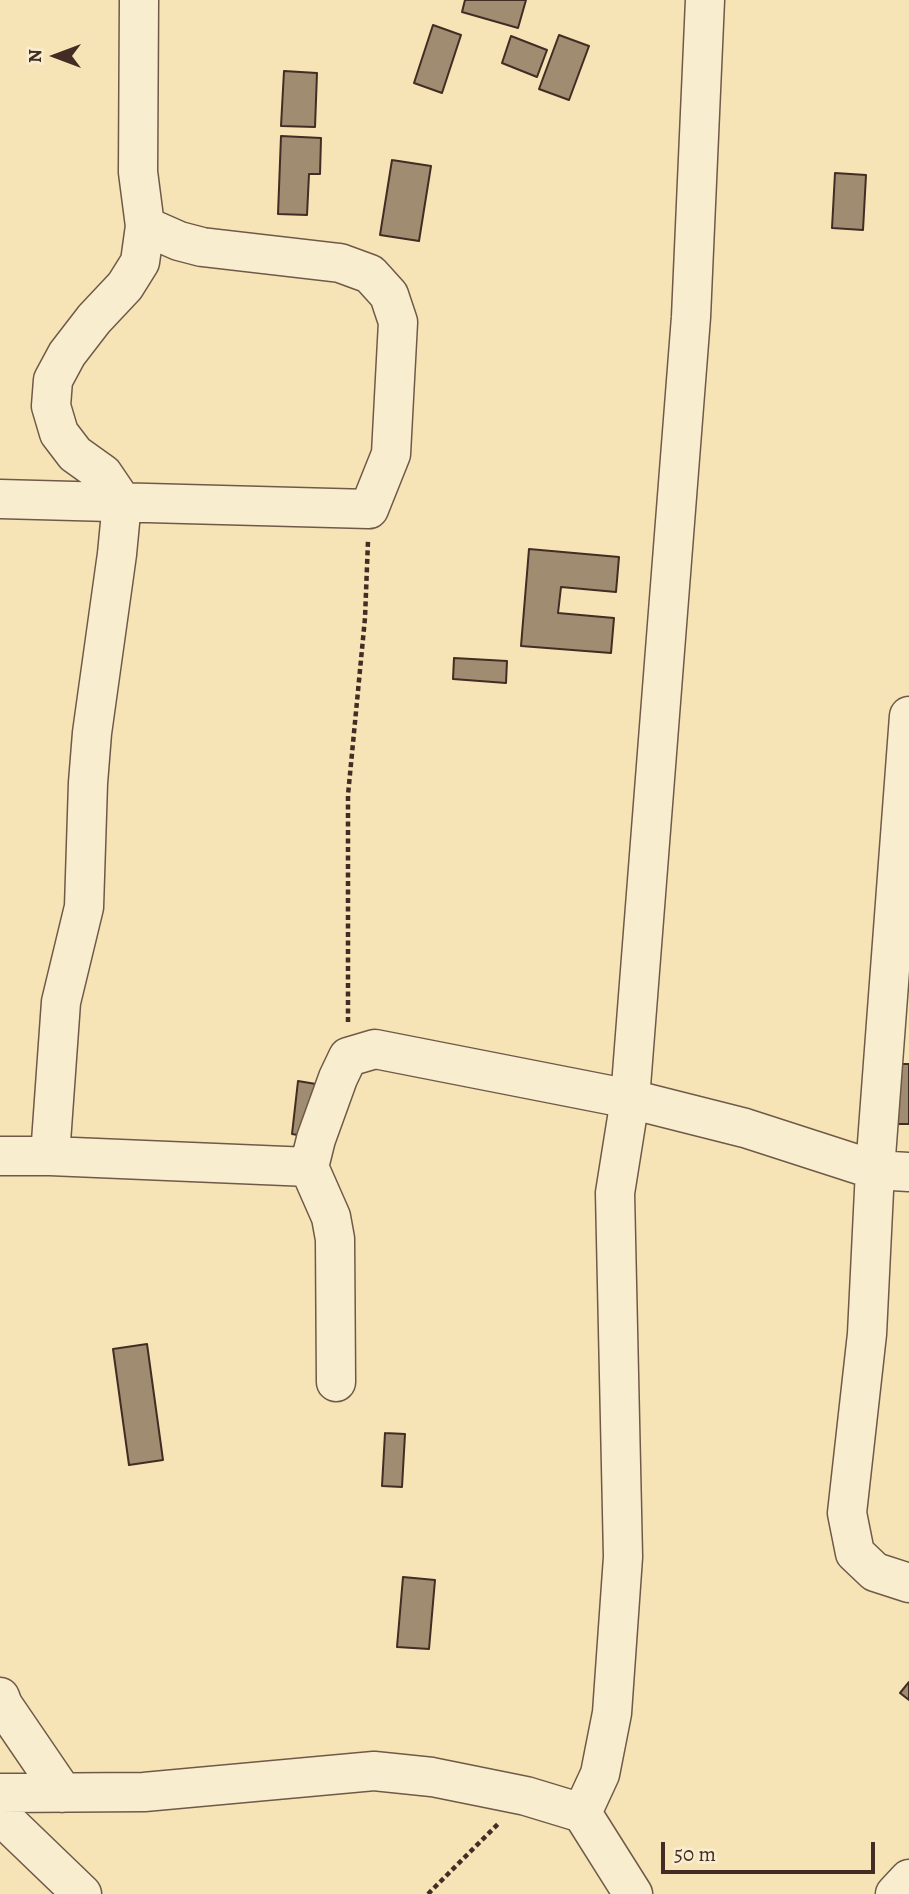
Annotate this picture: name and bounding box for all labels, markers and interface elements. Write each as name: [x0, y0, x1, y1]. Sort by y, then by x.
north arrow: [21, 21, 91, 91]
text: N: [22, 49, 48, 63]
scale bar: [664, 1828, 878, 1872]
text: 50 m: [674, 1840, 716, 1868]

